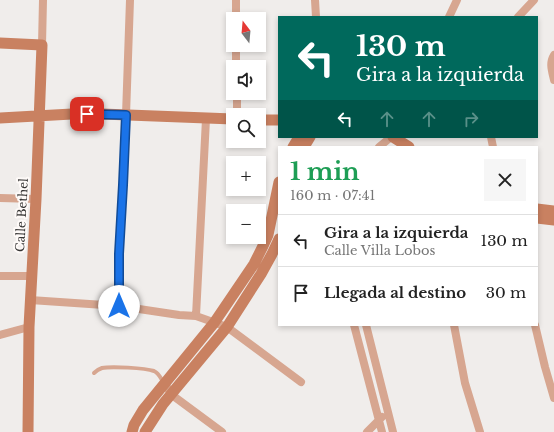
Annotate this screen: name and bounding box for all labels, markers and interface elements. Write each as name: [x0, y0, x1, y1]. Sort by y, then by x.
north arrow: [226, 12, 266, 52]
map controls: [226, 12, 266, 244]
text: 130 m: [356, 29, 446, 64]
icon: left: [290, 32, 342, 84]
button: sound: [226, 60, 266, 100]
text: Gira a la izquierda: [356, 64, 524, 86]
pin: [70, 97, 104, 131]
icon: arrive: [76, 103, 98, 125]
button: search: [226, 108, 266, 148]
icon: left: [334, 108, 356, 130]
icon: ahead: [376, 108, 398, 130]
icon: ahead: [418, 108, 440, 130]
icon: right: [460, 108, 482, 130]
button: +: [226, 156, 266, 196]
text: 1 min: [290, 157, 360, 186]
button: close: [484, 159, 526, 201]
street label: Calle Bethel: [12, 178, 31, 252]
text: 160 m · 07:41: [290, 187, 375, 204]
button: −: [226, 204, 266, 244]
text: Gira a la izquierda: [324, 223, 468, 242]
icon: left: [290, 230, 312, 252]
text: 130 m: [480, 231, 527, 250]
text: Calle Villa Lobos: [324, 242, 435, 259]
icon: arrive: [290, 282, 312, 304]
text: Llegada al destino: [324, 283, 466, 302]
text: 30 m: [486, 283, 526, 302]
position arrow: [98, 285, 140, 327]

